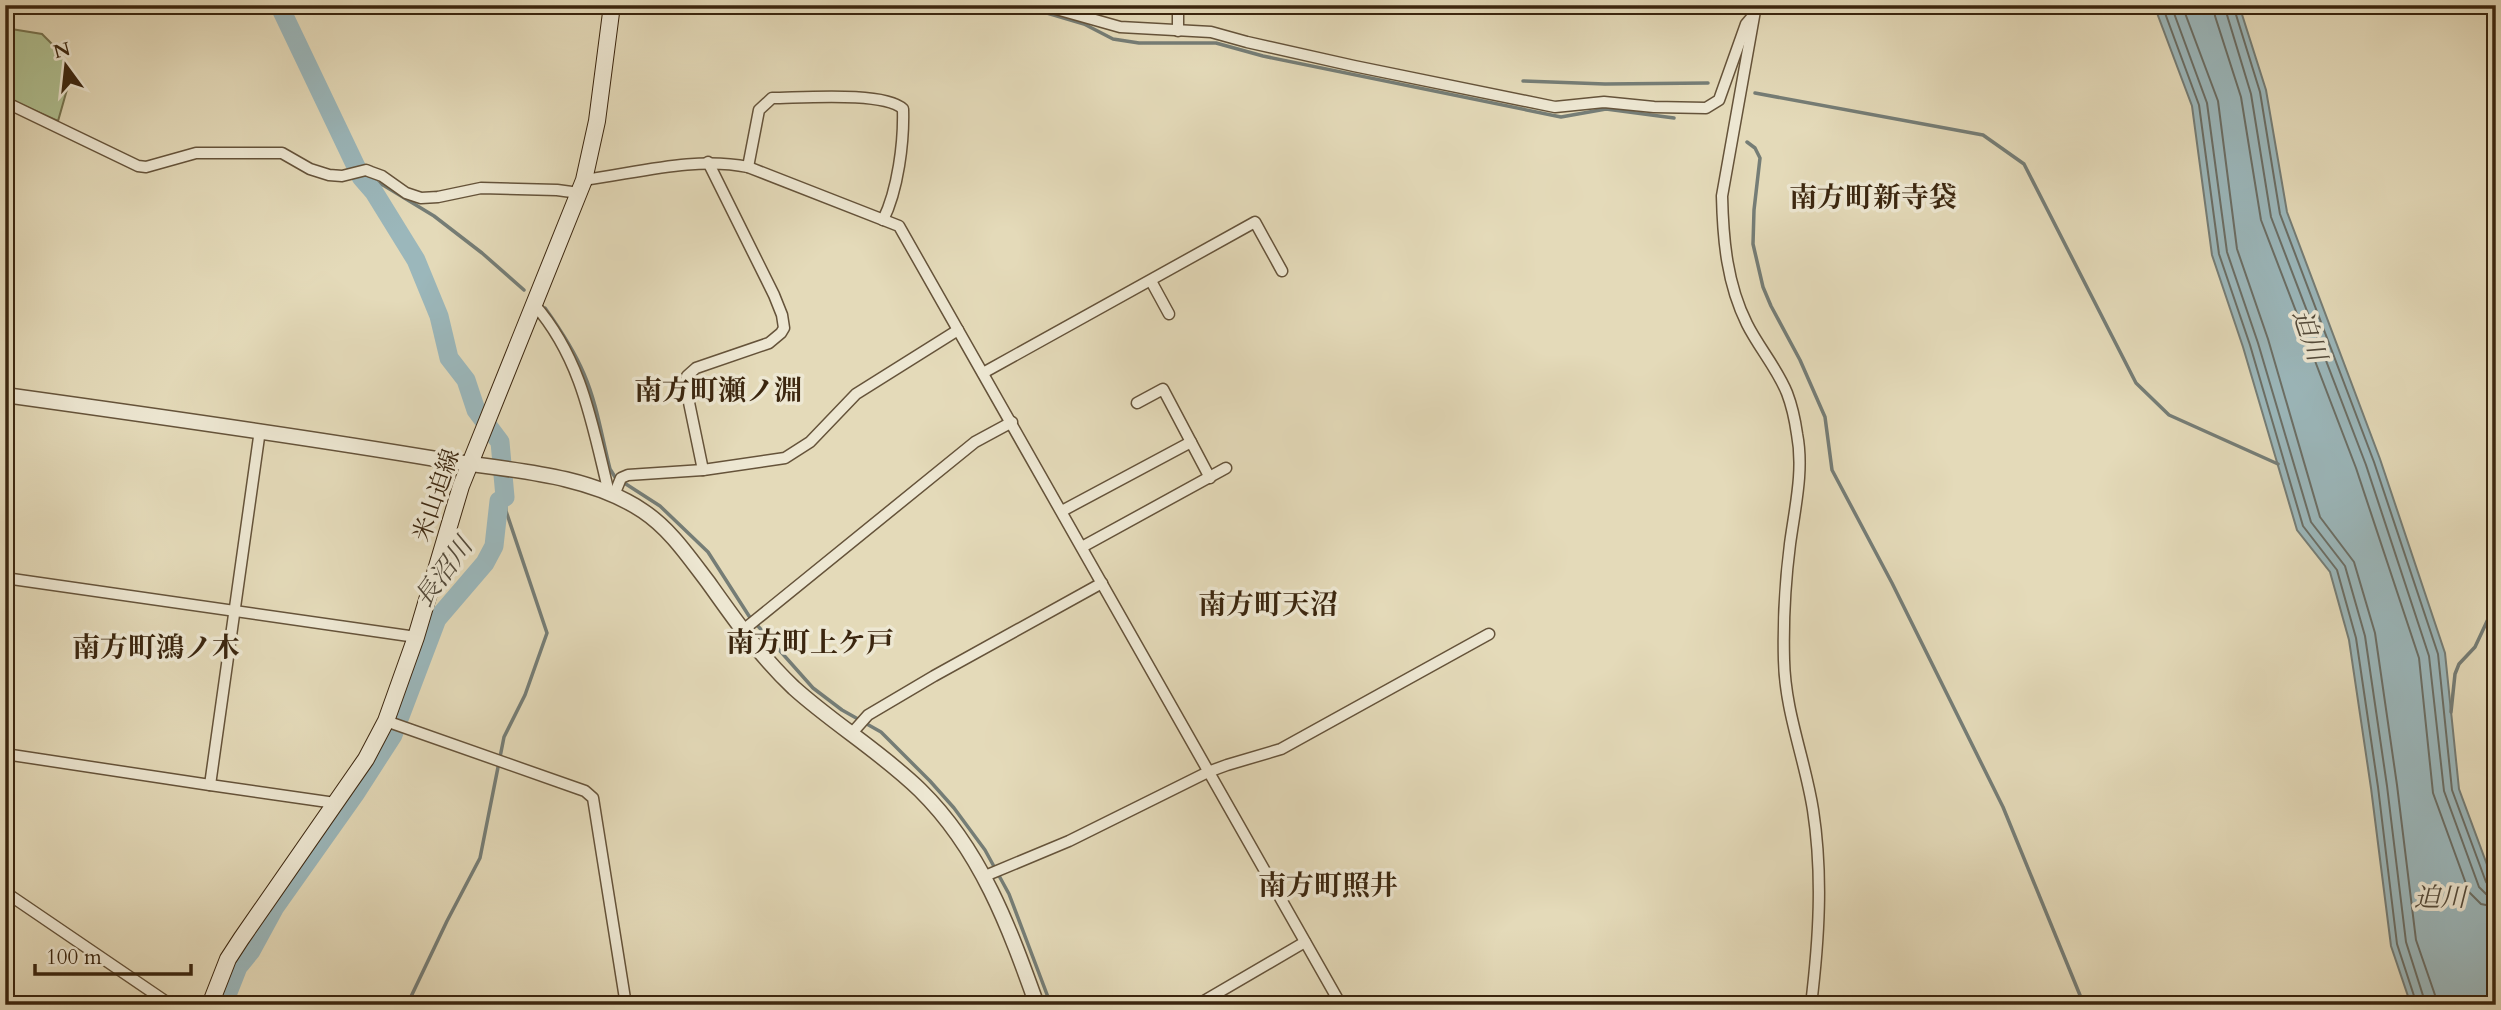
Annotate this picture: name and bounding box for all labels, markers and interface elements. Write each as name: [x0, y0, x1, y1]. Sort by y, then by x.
north arrow: [32, 32, 102, 102]
text: N: [51, 36, 74, 65]
district label: 南方町新寺袋: [1789, 179, 1957, 217]
water label: 迫川: [2285, 305, 2336, 368]
district label: 南方町瀬ノ淵: [634, 372, 802, 410]
street label: 米山迫線: [405, 444, 468, 546]
water label: 長沼川: [406, 528, 482, 614]
district label: 南方町天沼: [1198, 586, 1338, 624]
district label: 南方町上ケ戸: [726, 624, 894, 662]
district label: 南方町鴻ノ木: [72, 629, 240, 667]
district label: 南方町照井: [1258, 867, 1398, 905]
water label: 迫川: [2414, 880, 2469, 915]
scale bar: [35, 933, 191, 977]
text: 100 m: [46, 943, 102, 972]

